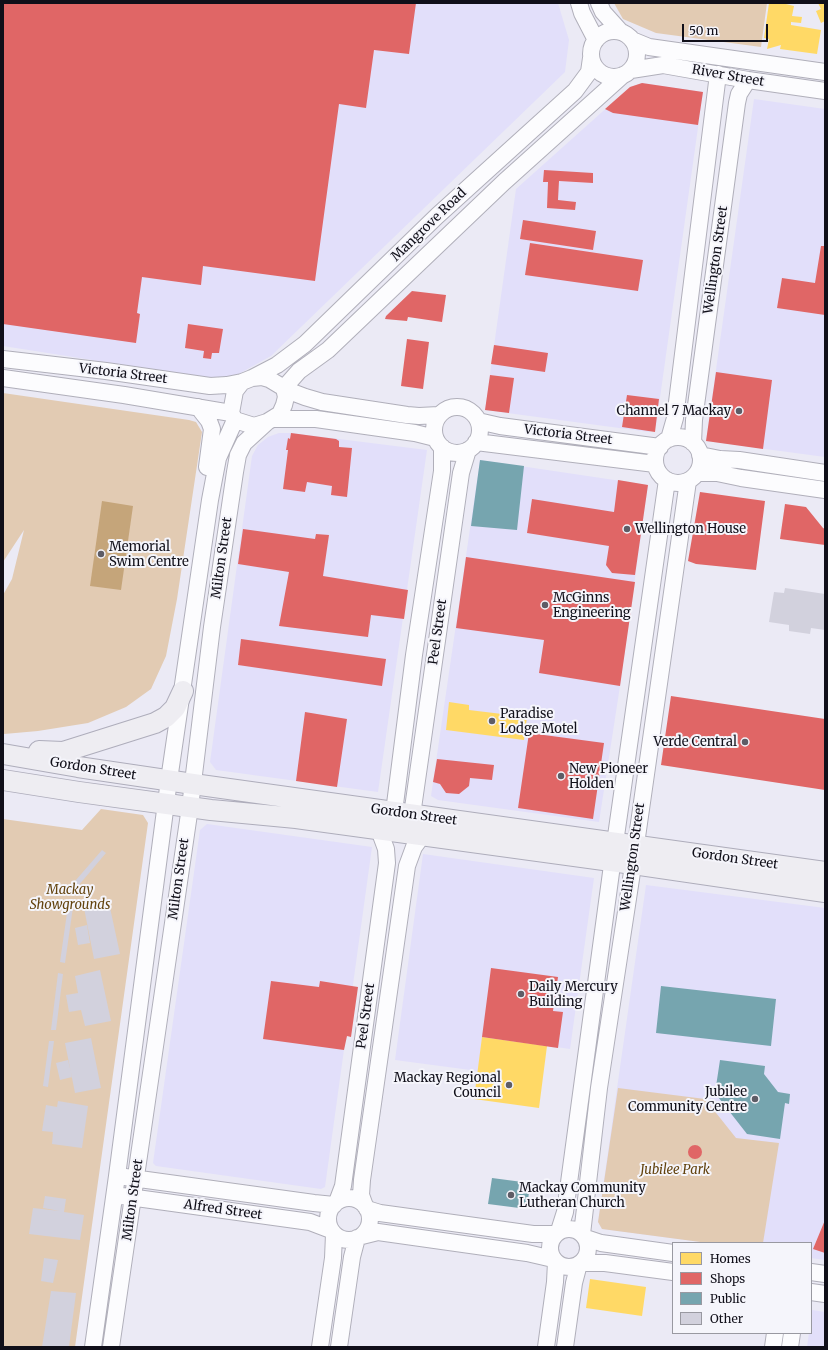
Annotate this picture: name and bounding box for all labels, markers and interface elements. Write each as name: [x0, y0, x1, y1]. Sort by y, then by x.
scale bar: [684, 16, 770, 42]
text: 50 m: [689, 23, 718, 38]
street label: River Street: [691, 62, 765, 90]
street label: Mangrove Road: [388, 185, 470, 265]
street label: Wellington Street: [701, 205, 731, 315]
street label: Victoria Street: [78, 361, 168, 387]
place label: Channel 7 Mackay: [617, 403, 731, 419]
marker: Channel 7 Mackay: [734, 406, 744, 416]
street label: Victoria Street: [523, 422, 613, 448]
street label: Milton Street: [209, 516, 235, 600]
place label: Wellington House: [635, 521, 746, 537]
marker: Wellington House: [622, 524, 632, 534]
place label: Memorial Swim Centre: [109, 539, 189, 570]
marker: Memorial Swim Centre: [96, 549, 106, 559]
place label: McGinns Engineering: [553, 590, 631, 621]
street label: Peel Street: [426, 598, 450, 666]
marker: McGinns Engineering: [540, 600, 550, 610]
place label: Paradise Lodge Motel: [500, 706, 578, 737]
marker: Paradise Lodge Motel: [487, 716, 497, 726]
place label: Verde Central: [654, 734, 737, 750]
marker: Verde Central: [740, 737, 750, 747]
street label: Gordon Street: [49, 754, 137, 784]
place label: New Pioneer Holden: [569, 761, 648, 792]
marker: New Pioneer Holden: [556, 771, 566, 781]
street label: Gordon Street: [370, 801, 458, 829]
street label: Wellington Street: [618, 802, 648, 912]
street label: Milton Street: [166, 837, 192, 921]
street label: Gordon Street: [691, 845, 779, 873]
park label: Mackay Showgrounds: [30, 882, 110, 913]
place label: Daily Mercury Building: [529, 979, 618, 1010]
street label: Peel Street: [354, 982, 378, 1050]
marker: Daily Mercury Building: [516, 989, 526, 999]
place label: Mackay Regional Council: [394, 1070, 501, 1101]
marker: Mackay Regional Council: [504, 1080, 514, 1090]
place label: Jubilee Community Centre: [628, 1084, 747, 1115]
marker: Jubilee Community Centre: [750, 1094, 760, 1104]
street label: Milton Street: [120, 1158, 146, 1242]
park label: Jubilee Park: [640, 1162, 710, 1178]
place label: Mackay Community Lutheran Church: [519, 1180, 646, 1211]
marker: Mackay Community Lutheran Church: [506, 1190, 516, 1200]
street label: Alfred Street: [183, 1197, 263, 1223]
legend: [672, 1242, 812, 1334]
text: Homes: [710, 1251, 751, 1266]
text: Shops: [710, 1271, 745, 1286]
text: Public: [710, 1291, 746, 1306]
text: Other: [710, 1311, 743, 1326]

